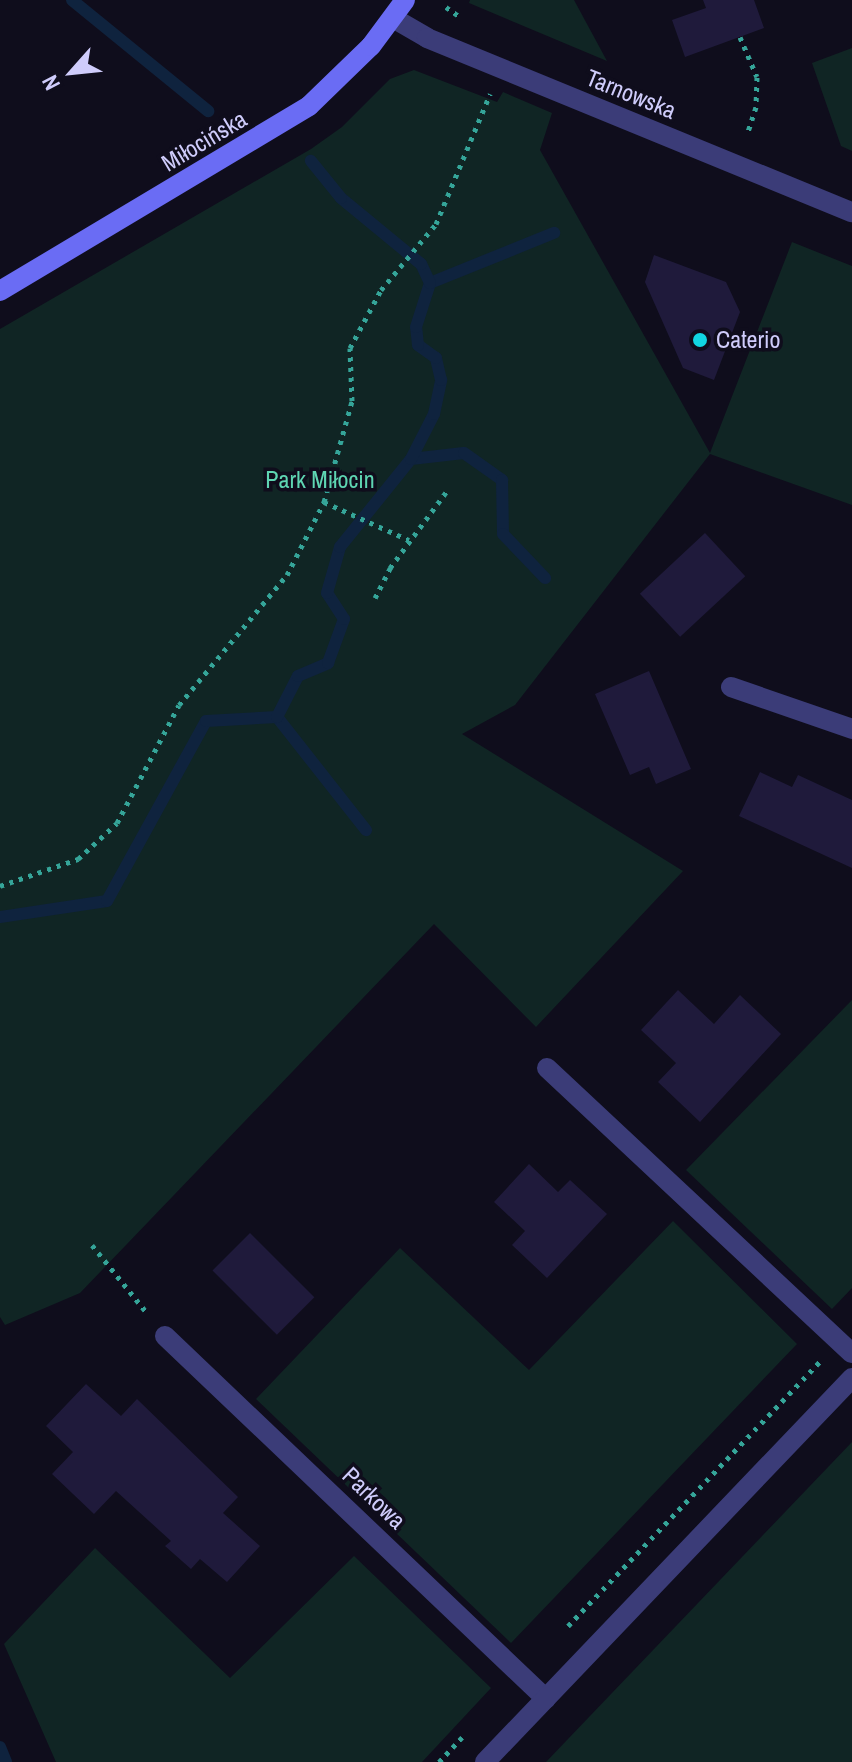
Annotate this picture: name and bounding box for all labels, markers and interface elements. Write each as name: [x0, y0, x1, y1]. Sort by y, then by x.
north arrow: [32, 32, 112, 112]
street label: Tarnowska: [582, 63, 680, 125]
text: N: [34, 70, 67, 96]
street label: Miłocińska: [156, 104, 252, 178]
place label: Caterio: [716, 326, 781, 354]
marker: Caterio: [691, 331, 709, 349]
park label: Park Miłocin: [265, 466, 375, 494]
street label: Parkowa: [336, 1461, 412, 1535]

